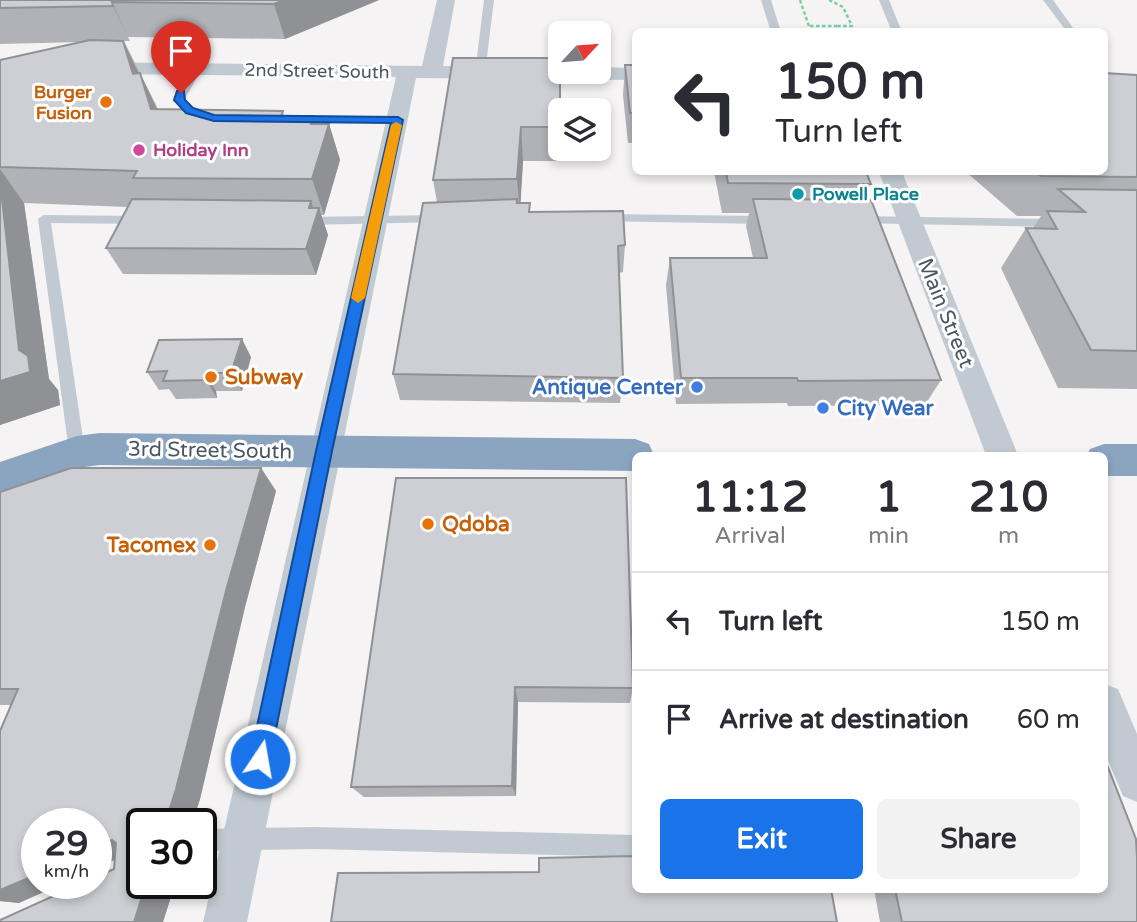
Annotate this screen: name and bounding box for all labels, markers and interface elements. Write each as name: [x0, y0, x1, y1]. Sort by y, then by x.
pin: [151, 21, 211, 93]
north arrow: [548, 21, 611, 84]
map controls: [548, 21, 611, 161]
icon: arrive: [162, 32, 200, 70]
text: 150 m: [775, 53, 925, 112]
icon: left: [660, 56, 751, 147]
street label: 2nd Street South: [244, 59, 390, 83]
place label: Burger Fusion: [34, 81, 93, 124]
marker: Burger Fusion: [98, 94, 114, 110]
button: layers: [548, 98, 611, 161]
text: Turn left: [775, 113, 902, 151]
place label: Holiday Inn: [153, 139, 249, 161]
marker: Holiday Inn: [131, 142, 147, 158]
place label: Powell Place: [812, 183, 919, 205]
marker: Powell Place: [790, 186, 806, 202]
street label: Main Street: [912, 255, 979, 371]
place label: Subway: [225, 365, 304, 390]
marker: Subway: [203, 369, 219, 385]
place label: Antique Center: [532, 375, 684, 400]
marker: Antique Center: [689, 379, 705, 395]
place label: City Wear: [837, 396, 934, 421]
marker: City Wear: [815, 400, 831, 416]
street label: 3rd Street South: [128, 437, 292, 464]
text: 11:12: [692, 472, 808, 523]
text: 1: [875, 472, 902, 523]
text: 210: [969, 472, 1048, 523]
place label: Qdoba: [442, 512, 510, 537]
marker: Qdoba: [420, 516, 436, 532]
text: Arrival: [715, 522, 786, 550]
text: min: [868, 522, 909, 550]
text: m: [998, 522, 1019, 550]
place label: Tacomex: [106, 533, 196, 558]
marker: Tacomex: [202, 537, 218, 553]
icon: left: [660, 602, 698, 640]
text: Turn left: [719, 606, 822, 637]
text: 150 m: [1000, 606, 1080, 637]
icon: arrive: [660, 700, 698, 738]
text: Arrive at destination: [719, 704, 969, 735]
text: 60 m: [1017, 704, 1080, 735]
position arrow: [223, 722, 297, 796]
button: Exit: [660, 799, 863, 879]
button: Share: [877, 799, 1080, 879]
speed limit sign: 30: [126, 808, 217, 899]
text: 29: [45, 823, 88, 865]
text: km/h: [44, 860, 89, 882]

